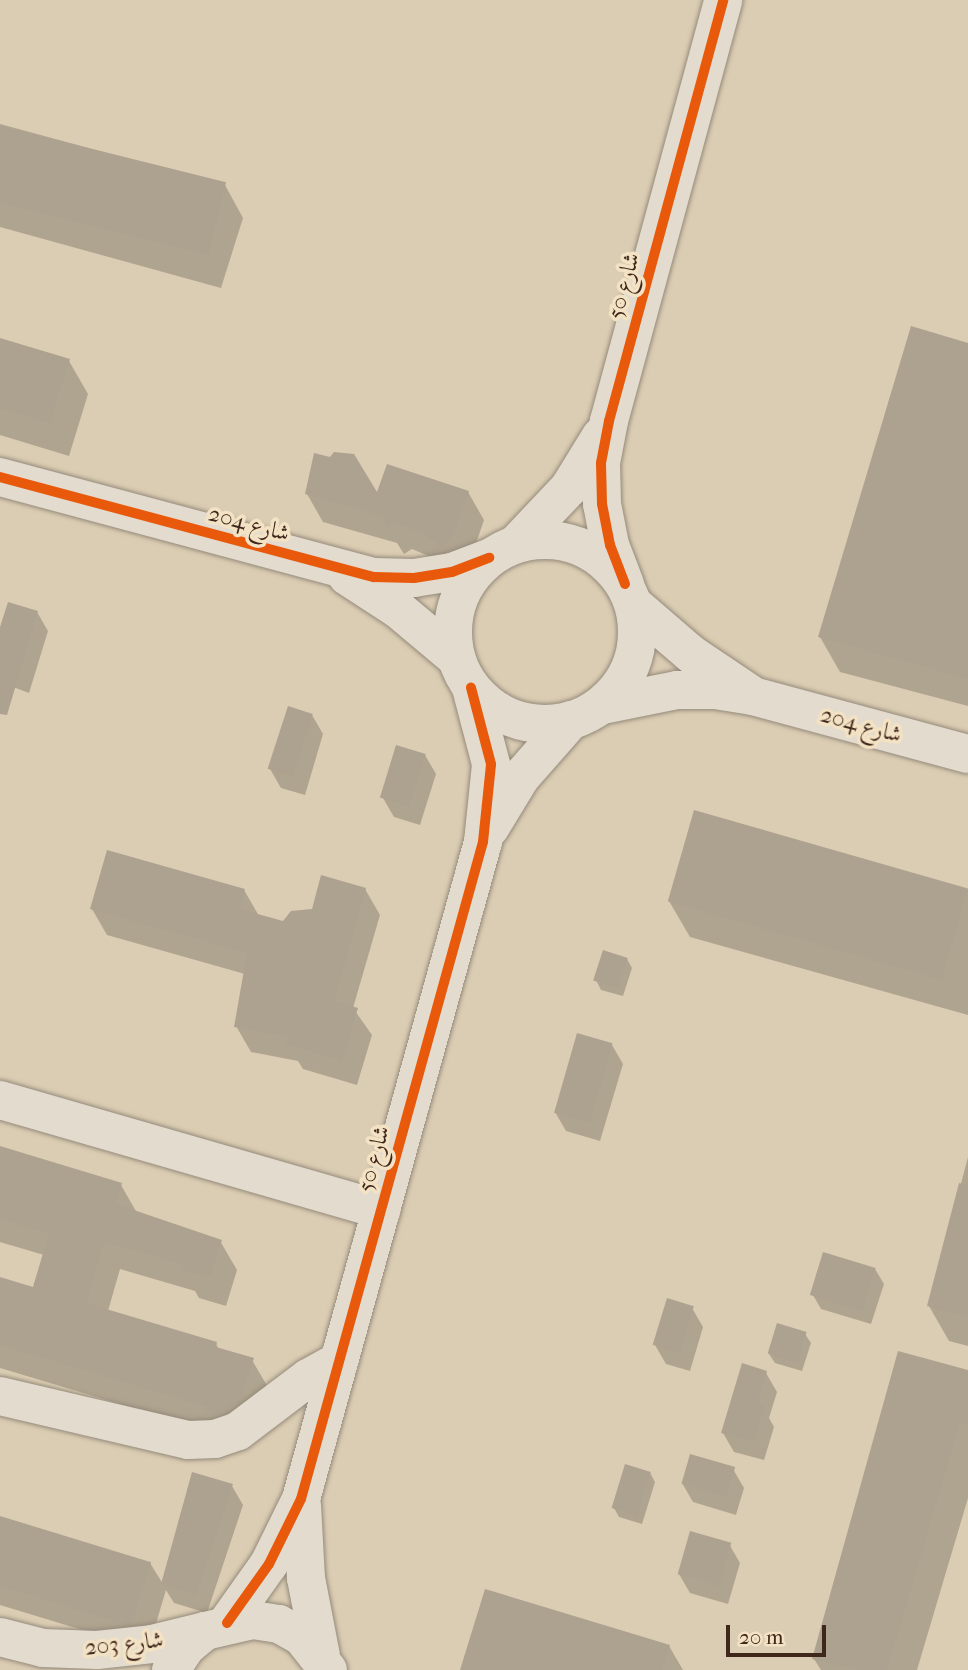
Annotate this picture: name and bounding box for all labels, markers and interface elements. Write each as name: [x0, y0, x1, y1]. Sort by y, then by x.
street label: شارع 50: [602, 250, 646, 322]
street label: شارع 204: [205, 500, 293, 548]
street label: شارع 204: [817, 701, 905, 749]
street label: شارع 50: [352, 1123, 396, 1195]
scale bar: [730, 1610, 830, 1654]
text: 20 m: [739, 1625, 783, 1649]
street label: شارع 203: [83, 1626, 165, 1662]

